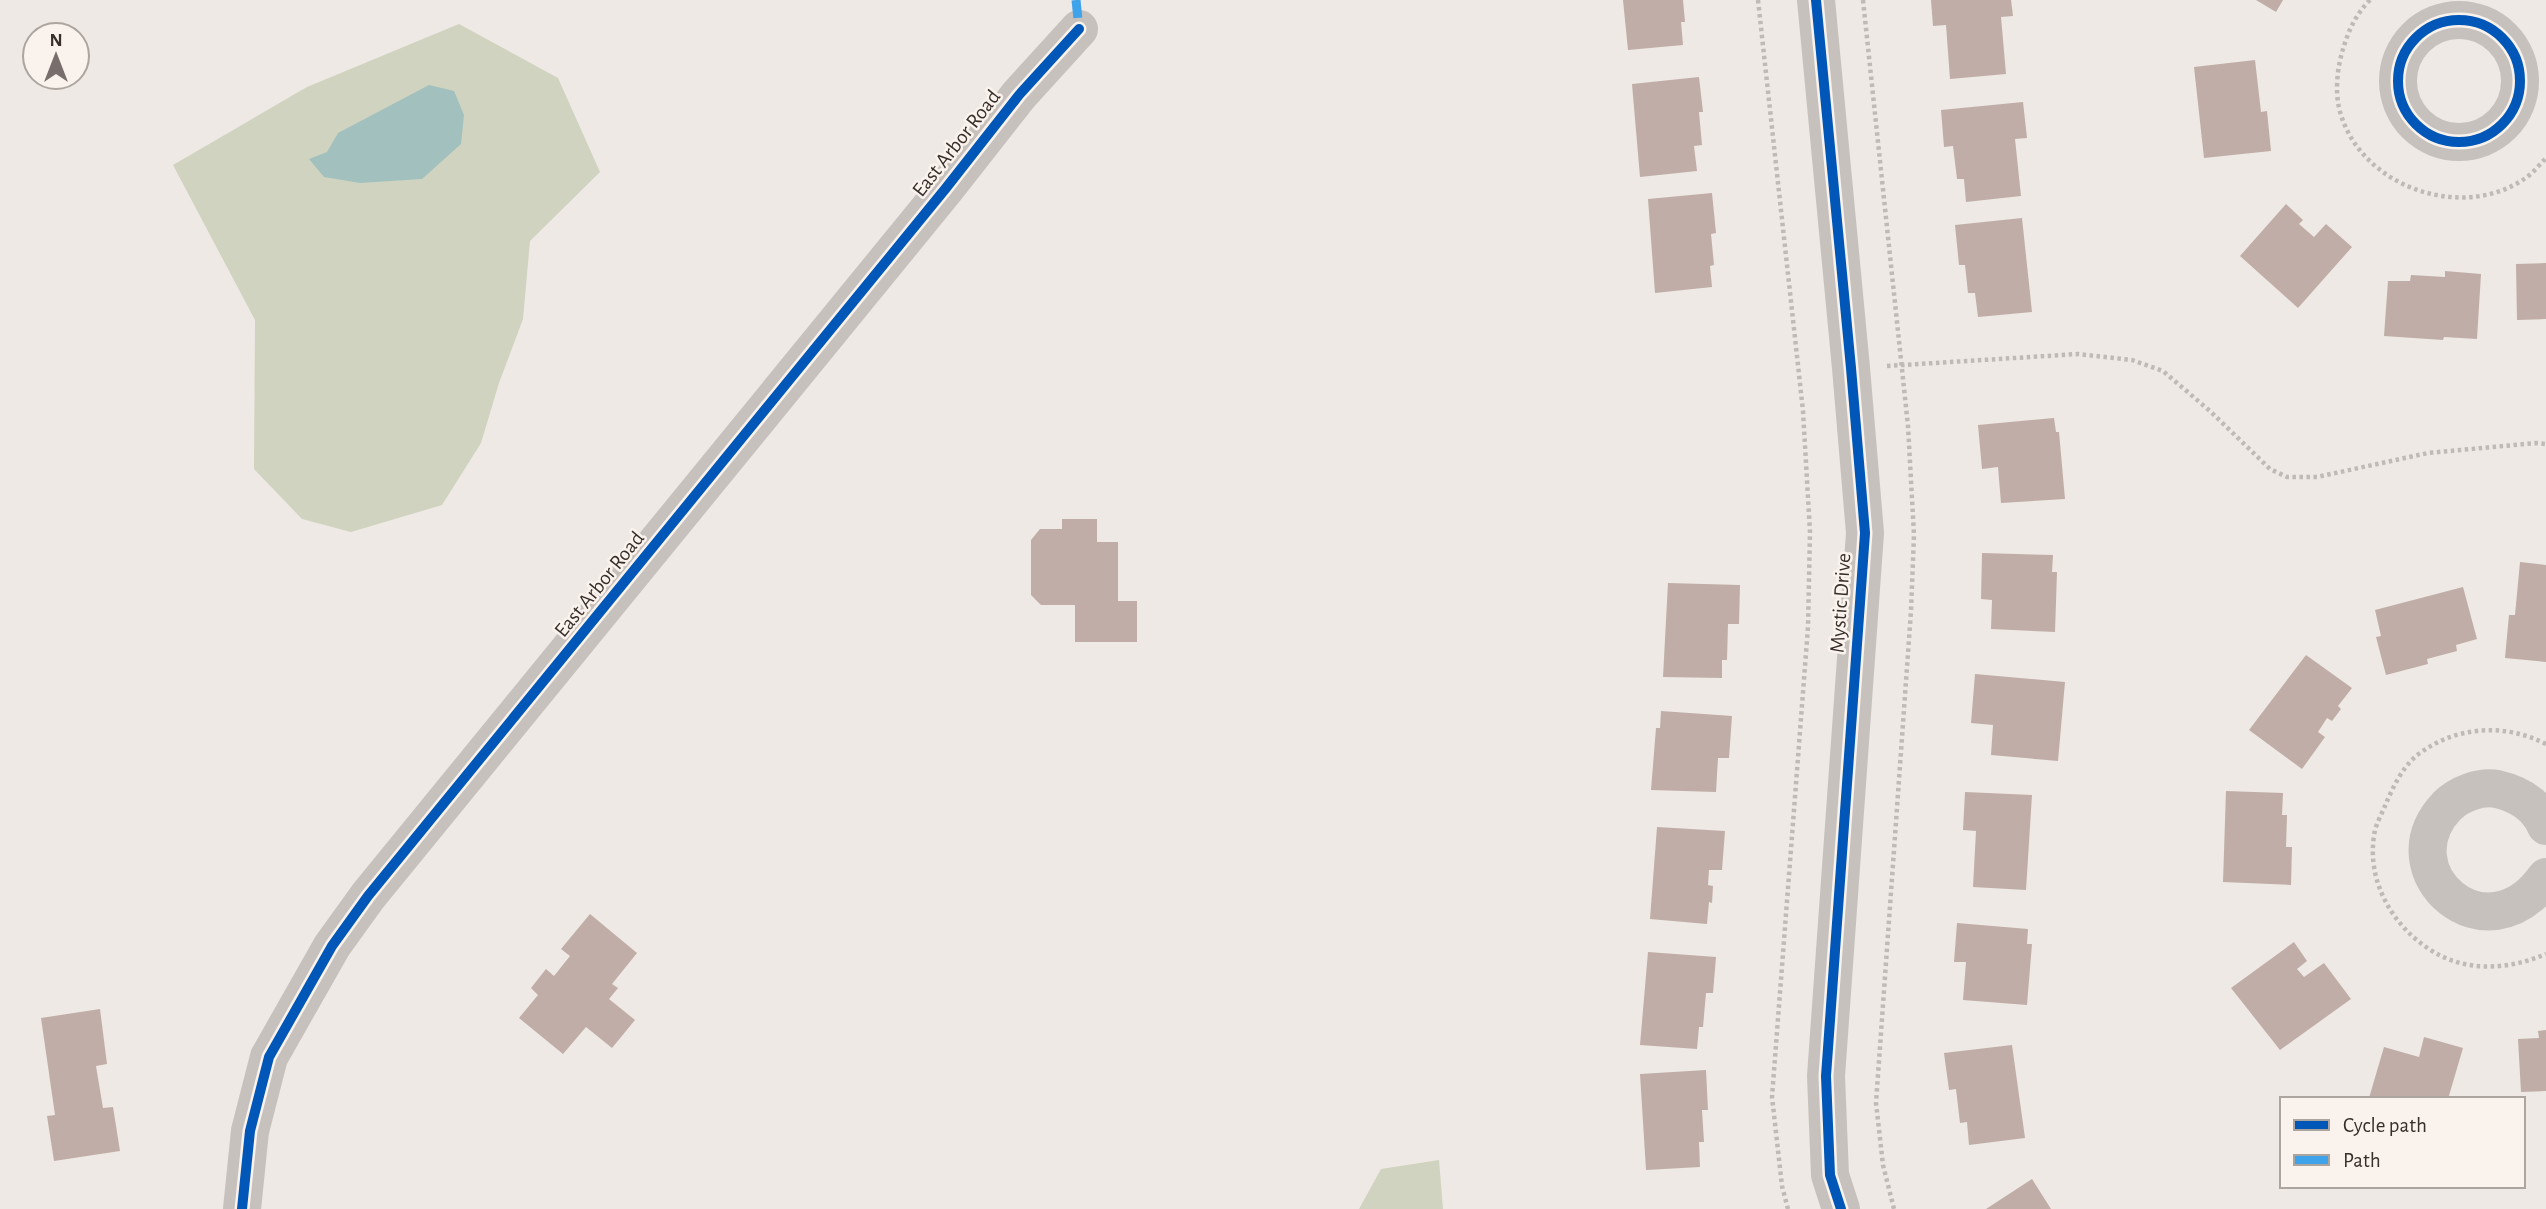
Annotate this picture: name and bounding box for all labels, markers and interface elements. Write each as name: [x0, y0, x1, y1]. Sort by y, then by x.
north arrow: [21, 21, 91, 91]
text: N: [49, 31, 63, 50]
street label: East Arbor Road: [908, 86, 1004, 201]
street label: East Arbor Road: [551, 527, 648, 641]
street label: Mystic Drive: [1827, 552, 1854, 654]
legend: [2280, 1097, 2525, 1188]
text: Cycle path: [2343, 1115, 2427, 1136]
text: Path: [2343, 1150, 2381, 1171]

